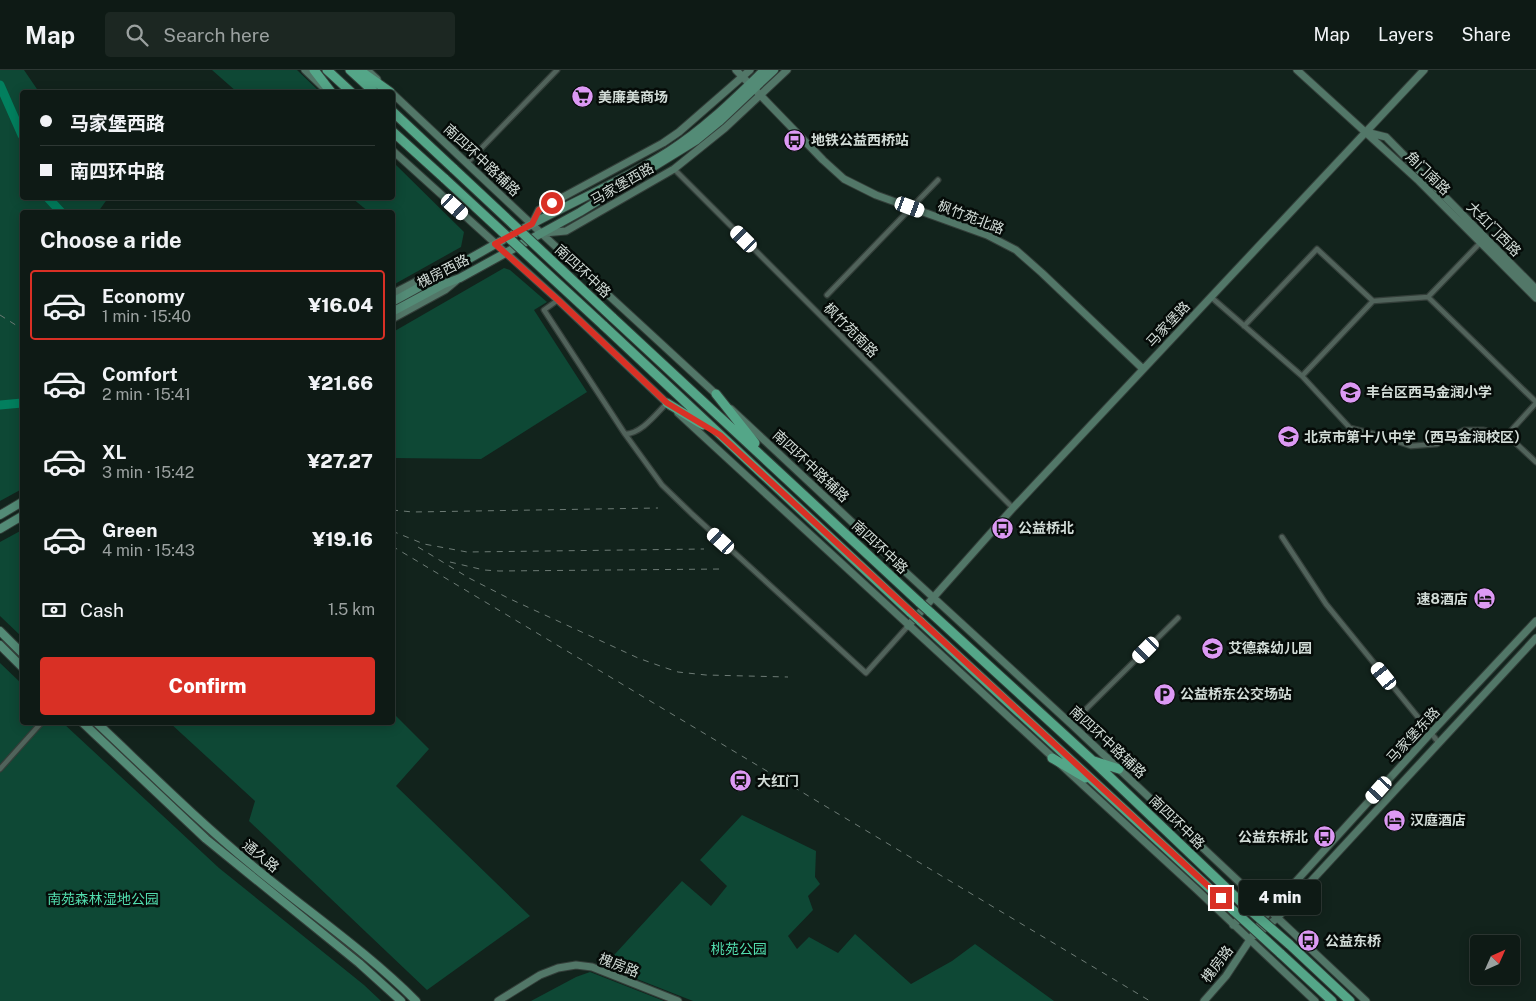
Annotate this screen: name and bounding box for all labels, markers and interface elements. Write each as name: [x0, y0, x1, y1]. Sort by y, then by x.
search box: [105, 12, 455, 57]
text: Map: [25, 21, 75, 49]
icon: search: [123, 21, 151, 49]
text: Search here: [163, 24, 270, 46]
text: Map: [1314, 24, 1350, 45]
text: Layers: [1378, 24, 1434, 45]
text: Share: [1462, 24, 1511, 45]
supermarket icon: 美廉美商场: [570, 85, 594, 109]
place label: 美廉美商场: [598, 89, 668, 105]
text: 马家堡西路: [70, 112, 165, 134]
street label: 南四环中路辅路: [441, 121, 523, 199]
bus stop icon: 地铁公益西桥站: [783, 128, 807, 152]
place label: 地铁公益西桥站: [811, 132, 909, 148]
street label: 角门南路: [1402, 148, 1454, 198]
text: 南四环中路: [70, 160, 165, 182]
street label: 马家堡西路: [588, 160, 656, 208]
car: [438, 191, 471, 223]
route start: [541, 192, 563, 214]
car: [893, 195, 926, 219]
street label: 枫竹苑北路: [935, 197, 1007, 237]
street label: 大红门西路: [1464, 199, 1524, 259]
car: [728, 223, 759, 255]
text: Choose a ride: [40, 227, 182, 253]
street label: 南四环中路: [552, 241, 614, 301]
street label: 槐房西路: [414, 251, 472, 291]
icon: car: [42, 283, 87, 328]
text: Economy: [102, 285, 185, 307]
text: ¥16.04: [308, 294, 373, 316]
street label: 马家堡路: [1143, 298, 1193, 350]
street label: 枫竹苑南路: [821, 300, 881, 360]
text: 1 min · 15:40: [102, 307, 191, 326]
icon: car: [42, 361, 87, 406]
text: Comfort: [102, 363, 178, 385]
text: ¥21.66: [308, 372, 373, 394]
school or university icon: 丰台区西马金润小学: [1338, 380, 1362, 404]
place label: 丰台区西马金润小学: [1366, 384, 1492, 400]
text: 2 min · 15:41: [102, 385, 191, 404]
school or university icon: 北京市第十八中学（西马金润校区）: [1276, 425, 1300, 449]
street label: 南四环中路辅路: [770, 427, 852, 505]
place label: 北京市第十八中学（西马金润校区）: [1304, 429, 1528, 445]
icon: car: [42, 439, 87, 484]
text: XL: [102, 441, 127, 463]
text: ¥27.27: [307, 450, 373, 472]
text: 3 min · 15:42: [102, 463, 194, 482]
bus stop icon: 公益桥北: [990, 516, 1014, 540]
icon: car: [42, 517, 87, 562]
street label: 南四环中路: [849, 517, 911, 577]
text: Green: [102, 519, 157, 541]
place label: 公益桥北: [1018, 520, 1074, 536]
car: [704, 525, 737, 557]
text: ¥19.16: [312, 528, 373, 550]
text: 4 min · 15:43: [102, 541, 195, 560]
hotel icon: 速8酒店: [1472, 587, 1496, 611]
place label: 速8酒店: [1417, 591, 1468, 607]
icon: cash: [40, 596, 68, 624]
text: Cash: [80, 599, 124, 621]
text: 1.5 km: [328, 600, 375, 619]
car: [1130, 634, 1161, 666]
school or university icon: 艾德森幼儿园: [1200, 636, 1224, 660]
place label: 艾德森幼儿园: [1228, 640, 1312, 656]
button: Confirm: [40, 657, 375, 715]
car: [1368, 660, 1399, 692]
parking icon: 公益桥东公交场站: [1152, 682, 1176, 706]
place label: 公益桥东公交场站: [1180, 686, 1292, 702]
street label: 南四环中路辅路: [1067, 703, 1149, 781]
street label: 马家堡东路: [1383, 704, 1443, 766]
station icon: 大红门: [729, 769, 753, 793]
place label: 大红门: [757, 773, 799, 789]
car: [1363, 774, 1394, 806]
street label: 南四环中路: [1146, 792, 1208, 852]
hotel icon: 汉庭酒店: [1382, 808, 1406, 832]
place label: 汉庭酒店: [1410, 812, 1466, 828]
bus stop icon: 公益东桥北: [1312, 825, 1336, 849]
place label: 公益东桥北: [1238, 829, 1308, 845]
street label: 通久路: [240, 837, 282, 875]
callout: 4 min: [1238, 880, 1321, 916]
route end: [1210, 887, 1232, 909]
text: 4 min: [1259, 888, 1301, 907]
park label: 南苑森林湿地公园: [47, 891, 159, 907]
bus stop icon: 公益东桥: [1297, 929, 1321, 953]
place label: 公益东桥: [1325, 933, 1381, 949]
north arrow: [1470, 935, 1520, 985]
map controls: [1470, 935, 1520, 985]
park label: 桃苑公园: [711, 941, 767, 957]
street label: 槐房路: [1198, 942, 1236, 986]
street label: 槐房路: [597, 950, 641, 980]

